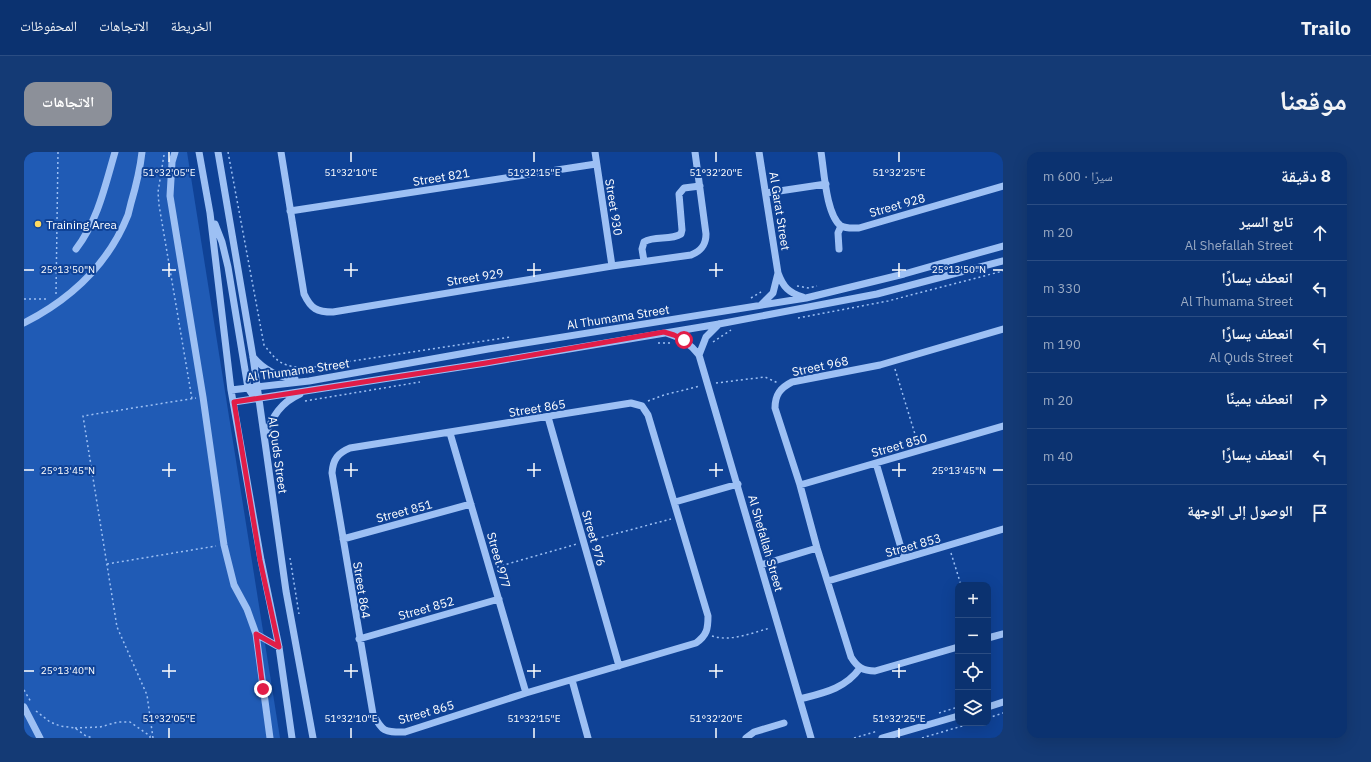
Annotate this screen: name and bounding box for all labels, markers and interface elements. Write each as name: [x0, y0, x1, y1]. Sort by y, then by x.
text: Trailo: [1301, 16, 1351, 40]
text: المحفوظات: [20, 17, 77, 35]
text: الاتجاهات: [99, 17, 149, 35]
text: الخريطة: [171, 17, 212, 35]
text: موقعنا: [1279, 81, 1347, 118]
button: الاتجاهات: [24, 82, 112, 126]
street label: Street 821: [412, 165, 470, 189]
text: 8 دقيقة: [1281, 165, 1331, 187]
text: 51°32'05"E: [142, 166, 196, 179]
text: 51°32'10"E: [324, 166, 378, 179]
text: 51°32'15"E: [507, 166, 561, 179]
text: 51°32'20"E: [689, 166, 743, 179]
text: 51°32'25"E: [872, 166, 926, 179]
text: سيرًا · 600 m: [1043, 168, 1113, 185]
street label: Al Garat Street: [766, 171, 794, 251]
street label: Street 930: [602, 178, 626, 236]
street label: Street 928: [867, 190, 927, 220]
text: تابع السير: [1239, 212, 1293, 231]
place label: Training Area: [46, 217, 118, 232]
marker: Training Area: [33, 219, 43, 229]
icon: ahead: [1309, 222, 1331, 244]
text: 20 m: [1043, 224, 1073, 241]
text: Al Shefallah Street: [1185, 237, 1293, 254]
text: 25°13'50"N: [41, 263, 95, 276]
text: 25°13'50"N: [932, 263, 986, 276]
street label: Street 929: [446, 265, 504, 289]
text: انعطف يسارًا: [1221, 268, 1293, 287]
icon: left: [1309, 278, 1331, 300]
text: 330 m: [1043, 280, 1081, 297]
text: Al Thumama Street: [1181, 293, 1293, 310]
street label: Al Thumama Street: [566, 301, 670, 333]
text: انعطف يسارًا: [1221, 324, 1293, 343]
route start: [675, 331, 693, 349]
icon: left: [1309, 334, 1331, 356]
text: 190 m: [1043, 336, 1081, 353]
text: Al Quds Street: [1209, 349, 1293, 366]
street label: Street 968: [790, 353, 850, 379]
street label: Al Thumama Street: [246, 355, 350, 385]
text: انعطف يمينًا: [1226, 389, 1293, 408]
icon: right: [1309, 390, 1331, 412]
text: 20 m: [1043, 392, 1073, 409]
street label: Street 865: [508, 396, 566, 420]
street label: Al Quds Street: [265, 416, 291, 494]
street label: Street 850: [869, 430, 929, 460]
text: انعطف يسارًا: [1221, 445, 1293, 464]
icon: left: [1309, 446, 1331, 468]
text: 40 m: [1043, 448, 1073, 465]
text: 25°13'45"N: [41, 464, 95, 477]
text: 25°13'45"N: [932, 464, 986, 477]
street label: Al Shefallah Street: [745, 493, 787, 593]
street label: Street 851: [374, 496, 434, 526]
text: الوصول إلى الوجهة: [1187, 501, 1293, 520]
icon: arrive: [1309, 502, 1331, 524]
street label: Street 976: [579, 508, 609, 568]
street label: Street 977: [484, 530, 514, 590]
street label: Street 853: [883, 530, 943, 560]
street label: Street 864: [350, 561, 374, 619]
map controls: [955, 582, 991, 726]
button: +: [955, 582, 991, 618]
street label: Street 852: [396, 593, 456, 623]
button: −: [955, 618, 991, 654]
button: locate: [955, 654, 991, 690]
text: 25°13'40"N: [41, 664, 95, 677]
route end: [254, 680, 272, 698]
button: layers: [955, 690, 991, 726]
street label: Street 865: [396, 697, 456, 727]
text: 51°32'05"E: [142, 712, 196, 725]
text: 51°32'10"E: [324, 712, 378, 725]
text: 51°32'15"E: [507, 712, 561, 725]
text: 51°32'20"E: [689, 712, 743, 725]
text: 51°32'25"E: [872, 712, 926, 725]

